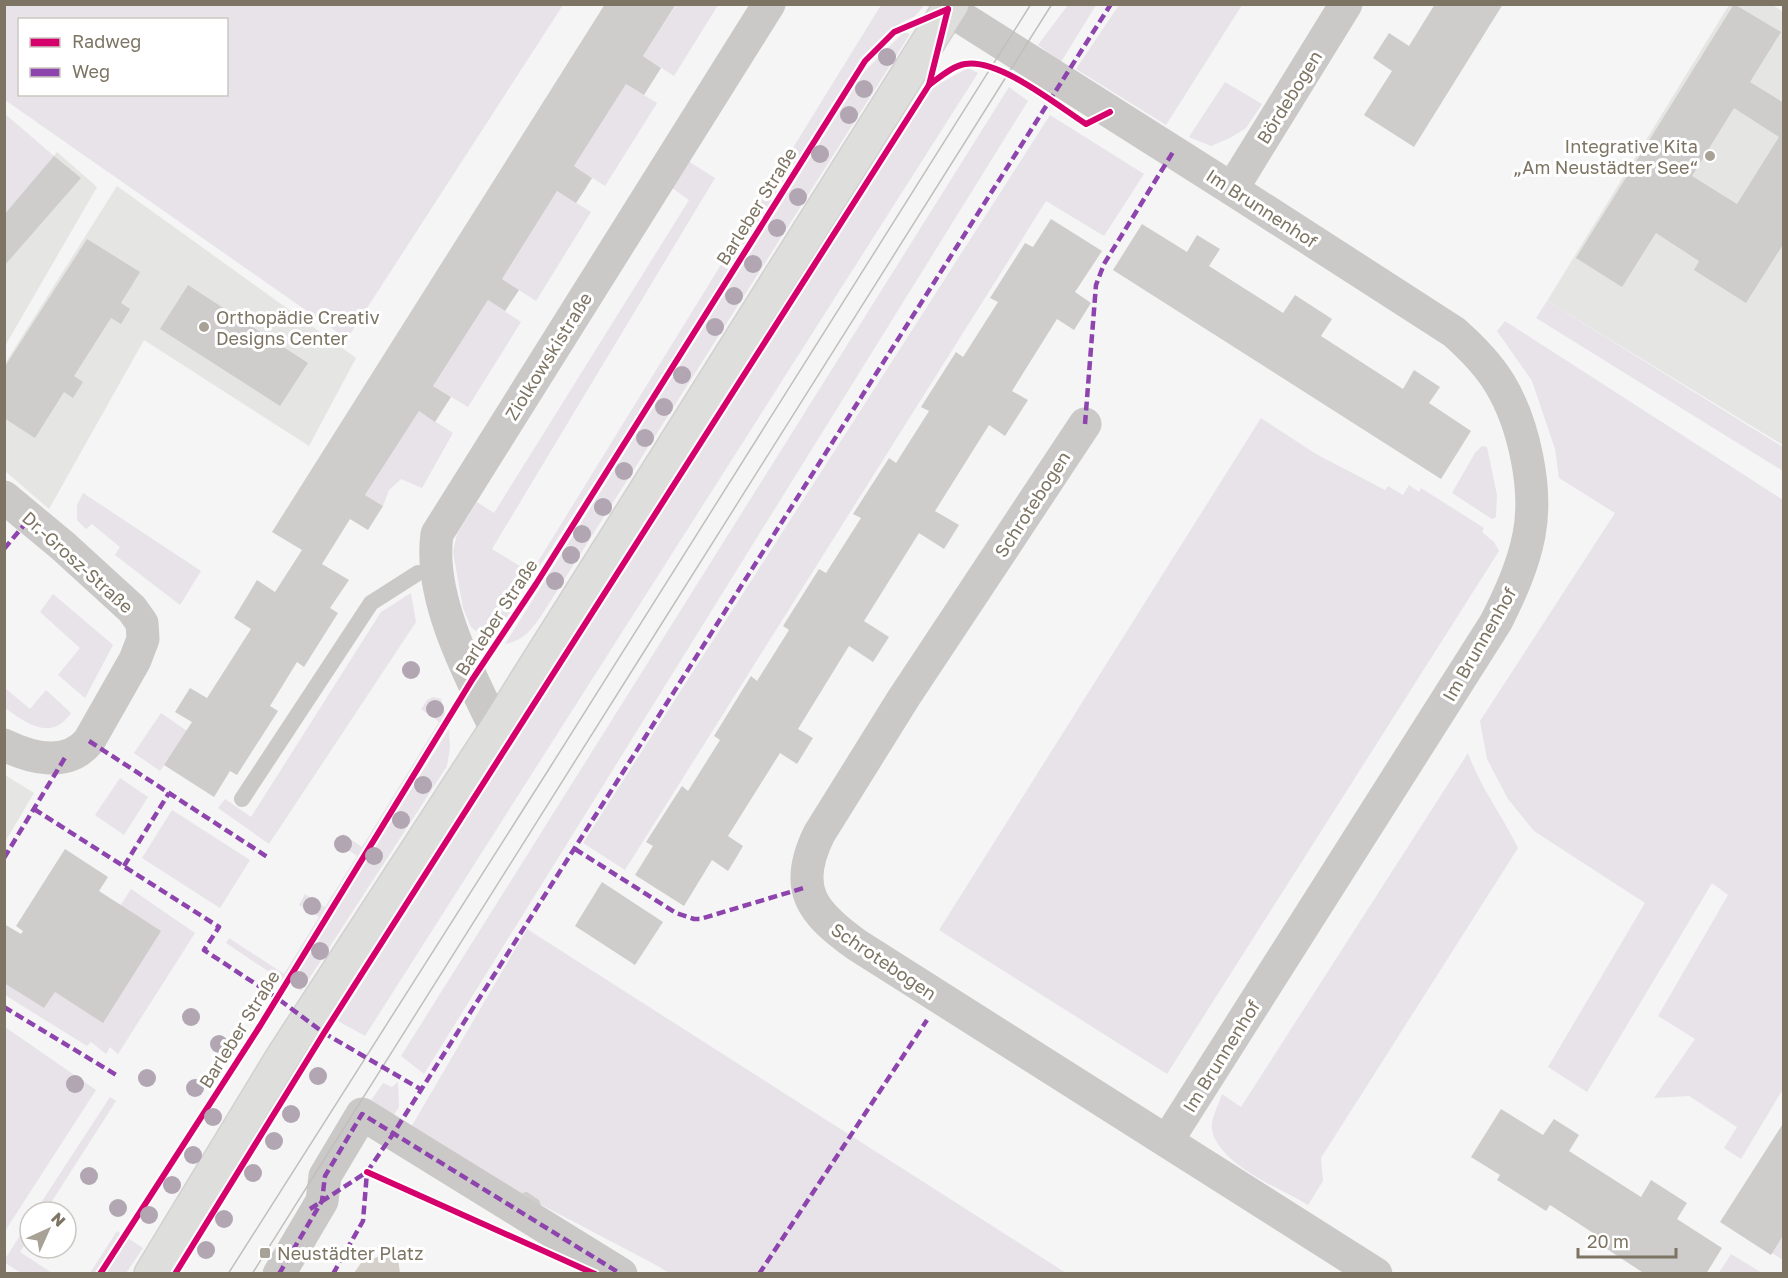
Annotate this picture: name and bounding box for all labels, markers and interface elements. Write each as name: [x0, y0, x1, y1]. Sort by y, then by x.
legend: [18, 18, 228, 96]
text: Radweg: [72, 30, 141, 52]
street label: Bördebogen: [1252, 46, 1326, 148]
text: Weg: [72, 60, 110, 82]
place label: Integrative Kita „Am Neustädter See“: [1513, 135, 1698, 178]
street label: Barleber Straße: [711, 143, 801, 269]
marker: Integrative Kita „Am Neustädter See“: [1703, 149, 1717, 163]
street label: Im Brunnenhof: [1202, 164, 1322, 252]
street label: Ziolkowskistraße: [500, 288, 596, 424]
place label: Orthopädie Creativ Designs Center: [216, 306, 379, 349]
marker: Orthopädie Creativ Designs Center: [197, 320, 211, 334]
street label: Schrotebogen: [990, 447, 1074, 561]
street label: Dr.-Grosz-Straße: [18, 506, 138, 618]
street label: Barleber Straße: [450, 555, 542, 679]
street label: Im Brunnenhof: [1437, 583, 1521, 705]
street label: Schrotebogen: [827, 918, 941, 1004]
street label: Barleber Straße: [194, 966, 284, 1092]
street label: Im Brunnenhof: [1178, 996, 1264, 1116]
north arrow: [18, 1200, 78, 1260]
text: N: [47, 1208, 70, 1231]
scale bar: [1578, 1221, 1676, 1259]
text: 20 m: [1587, 1230, 1629, 1252]
place label: Neustädter Platz: [277, 1242, 423, 1264]
marker: Neustädter Platz: [258, 1246, 272, 1260]

